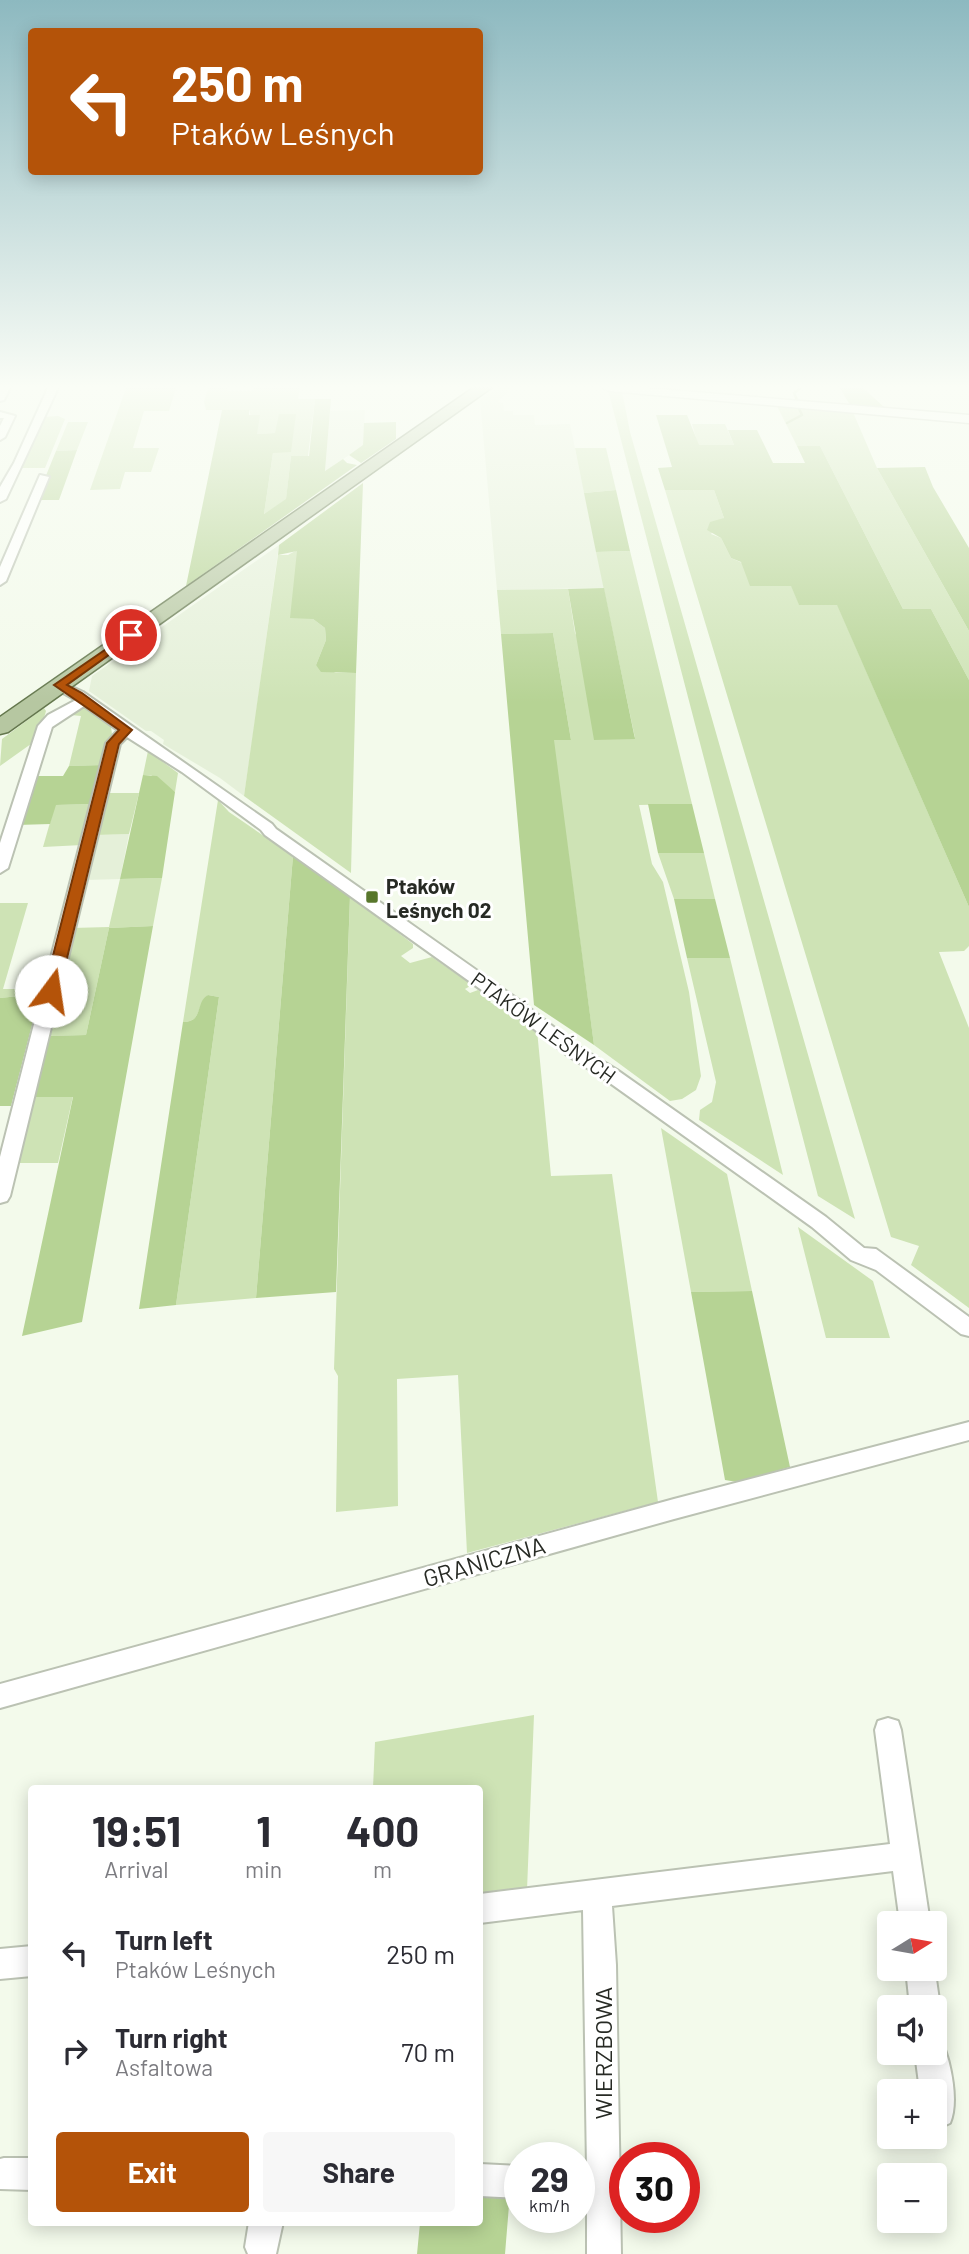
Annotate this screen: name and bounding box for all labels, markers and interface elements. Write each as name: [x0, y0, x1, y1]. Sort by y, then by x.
text: 250 m: [171, 53, 304, 112]
icon: left: [56, 56, 147, 147]
text: Ptaków Leśnych: [171, 113, 395, 151]
pin: [101, 605, 161, 665]
icon: arrive: [112, 616, 150, 654]
place label: Ptaków Leśnych 02: [386, 873, 492, 922]
marker: Ptaków Leśnych 02: [364, 889, 380, 905]
position arrow: [14, 954, 88, 1028]
street label: PTAKÓW LEŚNYCH: [467, 966, 621, 1088]
street label: GRANICZNA: [420, 1530, 548, 1592]
text: 19:51: [92, 1805, 181, 1855]
text: 1: [256, 1805, 271, 1855]
text: 400: [346, 1805, 419, 1855]
text: Arrival: [104, 1855, 169, 1883]
text: min: [245, 1855, 282, 1883]
text: m: [373, 1855, 392, 1883]
north arrow: [877, 1911, 947, 1981]
map controls: [877, 1911, 947, 2233]
text: Turn left: [115, 1924, 213, 1955]
icon: left: [56, 1934, 94, 1972]
text: 250 m: [386, 1938, 455, 1969]
text: Ptaków Leśnych: [115, 1955, 276, 1983]
street label: WIERZBOWA: [588, 1987, 617, 2119]
button: sound: [877, 1995, 947, 2065]
text: Turn right: [115, 2022, 228, 2053]
icon: right: [56, 2032, 94, 2070]
text: 70 m: [401, 2036, 455, 2067]
text: Asfaltowa: [115, 2053, 213, 2081]
button: +: [877, 2079, 947, 2149]
button: Exit: [56, 2132, 249, 2212]
button: Share: [263, 2132, 455, 2212]
speed limit sign: 30: [609, 2142, 700, 2233]
text: 29: [530, 2157, 569, 2199]
button: −: [877, 2163, 947, 2233]
text: km/h: [529, 2194, 570, 2216]

